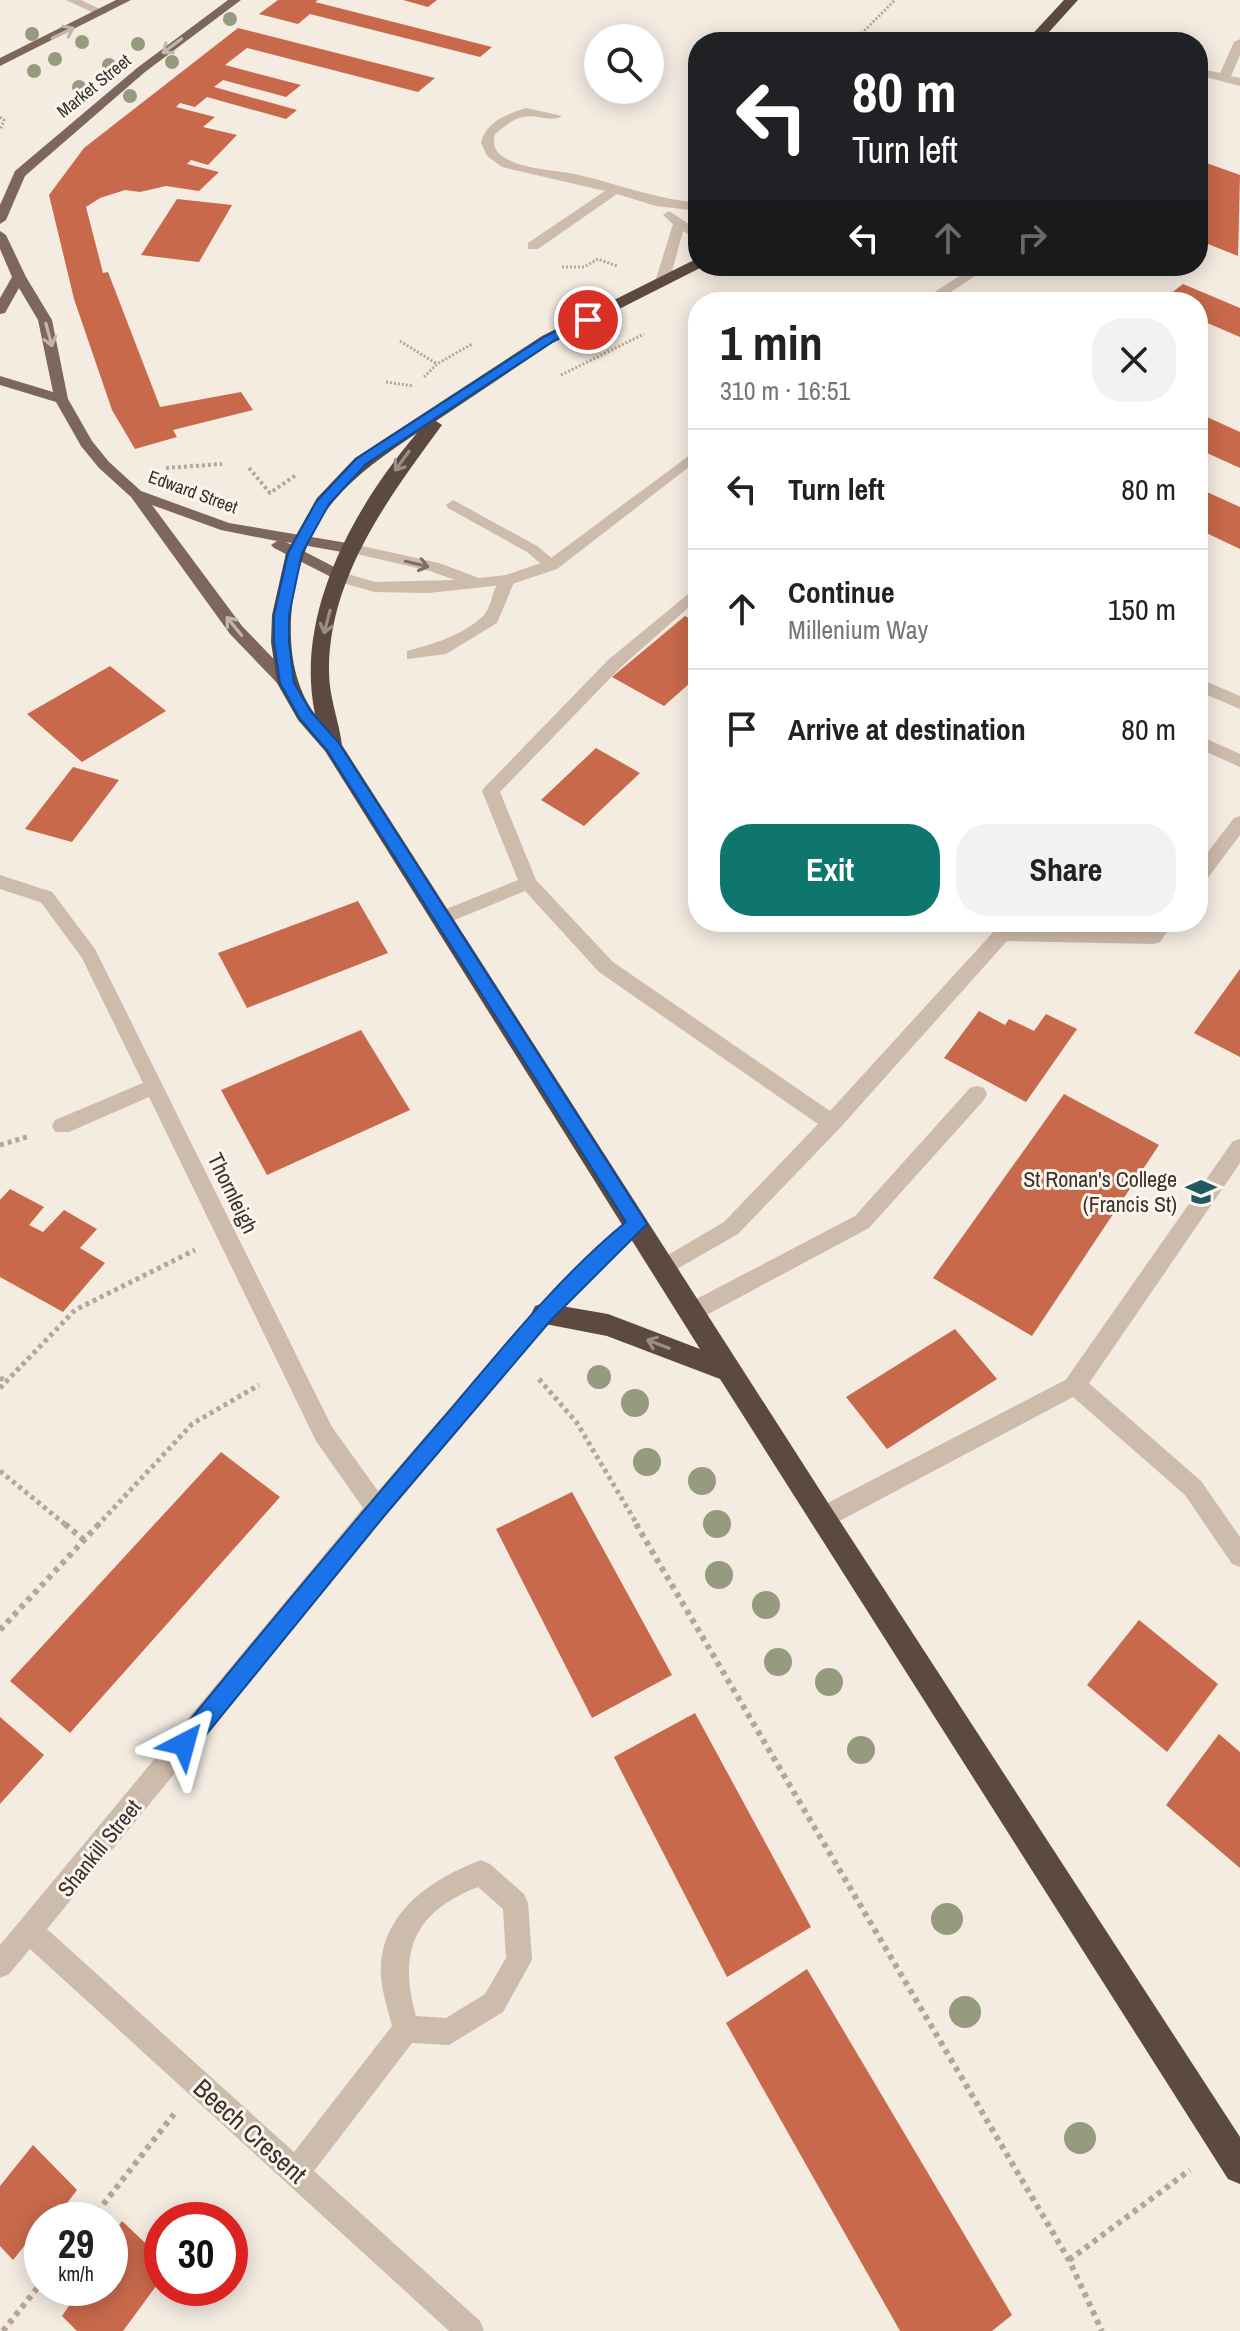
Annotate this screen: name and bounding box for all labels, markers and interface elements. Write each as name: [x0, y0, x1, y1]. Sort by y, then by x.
map controls: [584, 24, 664, 104]
button: search: [584, 24, 664, 104]
one-way arrow: [51, 25, 75, 40]
one-way arrow: [162, 38, 183, 55]
street label: Market Street: [51, 48, 136, 123]
text: 80 m: [852, 54, 957, 129]
icon: left: [720, 64, 824, 168]
text: Turn left: [852, 126, 958, 174]
icon: left: [842, 216, 886, 260]
icon: ahead: [926, 216, 970, 260]
icon: right: [1010, 216, 1054, 260]
pin: [554, 286, 622, 354]
icon: arrive: [566, 298, 610, 342]
text: 1 min: [720, 310, 823, 375]
button: close: [1092, 318, 1176, 402]
one-way arrow: [42, 321, 57, 347]
text: 310 m · 16:51: [720, 373, 850, 408]
one-way arrow: [394, 449, 410, 471]
street label: Edward Street: [145, 464, 241, 519]
icon: left: [720, 467, 764, 511]
text: Turn left: [788, 469, 885, 509]
text: 80 m: [1121, 469, 1176, 509]
one-way arrow: [404, 557, 430, 572]
text: Continue: [788, 572, 895, 612]
icon: ahead: [720, 587, 764, 631]
text: 150 m: [1108, 589, 1176, 629]
one-way arrow: [318, 609, 333, 634]
text: Millenium Way: [788, 612, 928, 647]
one-way arrow: [225, 616, 243, 636]
icon: arrive: [720, 707, 764, 751]
text: Arrive at destination: [788, 709, 1026, 749]
text: 80 m: [1121, 709, 1176, 749]
button: Exit: [720, 824, 940, 916]
button: Share: [956, 824, 1176, 916]
street label: Thornleigh: [201, 1148, 265, 1238]
place label: St Ronan's College (Francis St): [1023, 1164, 1177, 1219]
school or university icon: St Ronan's College (Francis St): [1184, 1175, 1218, 1209]
one-way arrow: [647, 1336, 671, 1350]
position arrow: [142, 1702, 226, 1786]
street label: Shankill Street: [50, 1793, 148, 1903]
street label: Beech Cresent: [186, 2070, 314, 2191]
speed limit sign: 30: [144, 2202, 248, 2306]
text: 29: [58, 2217, 94, 2270]
text: km/h: [58, 2260, 94, 2287]

